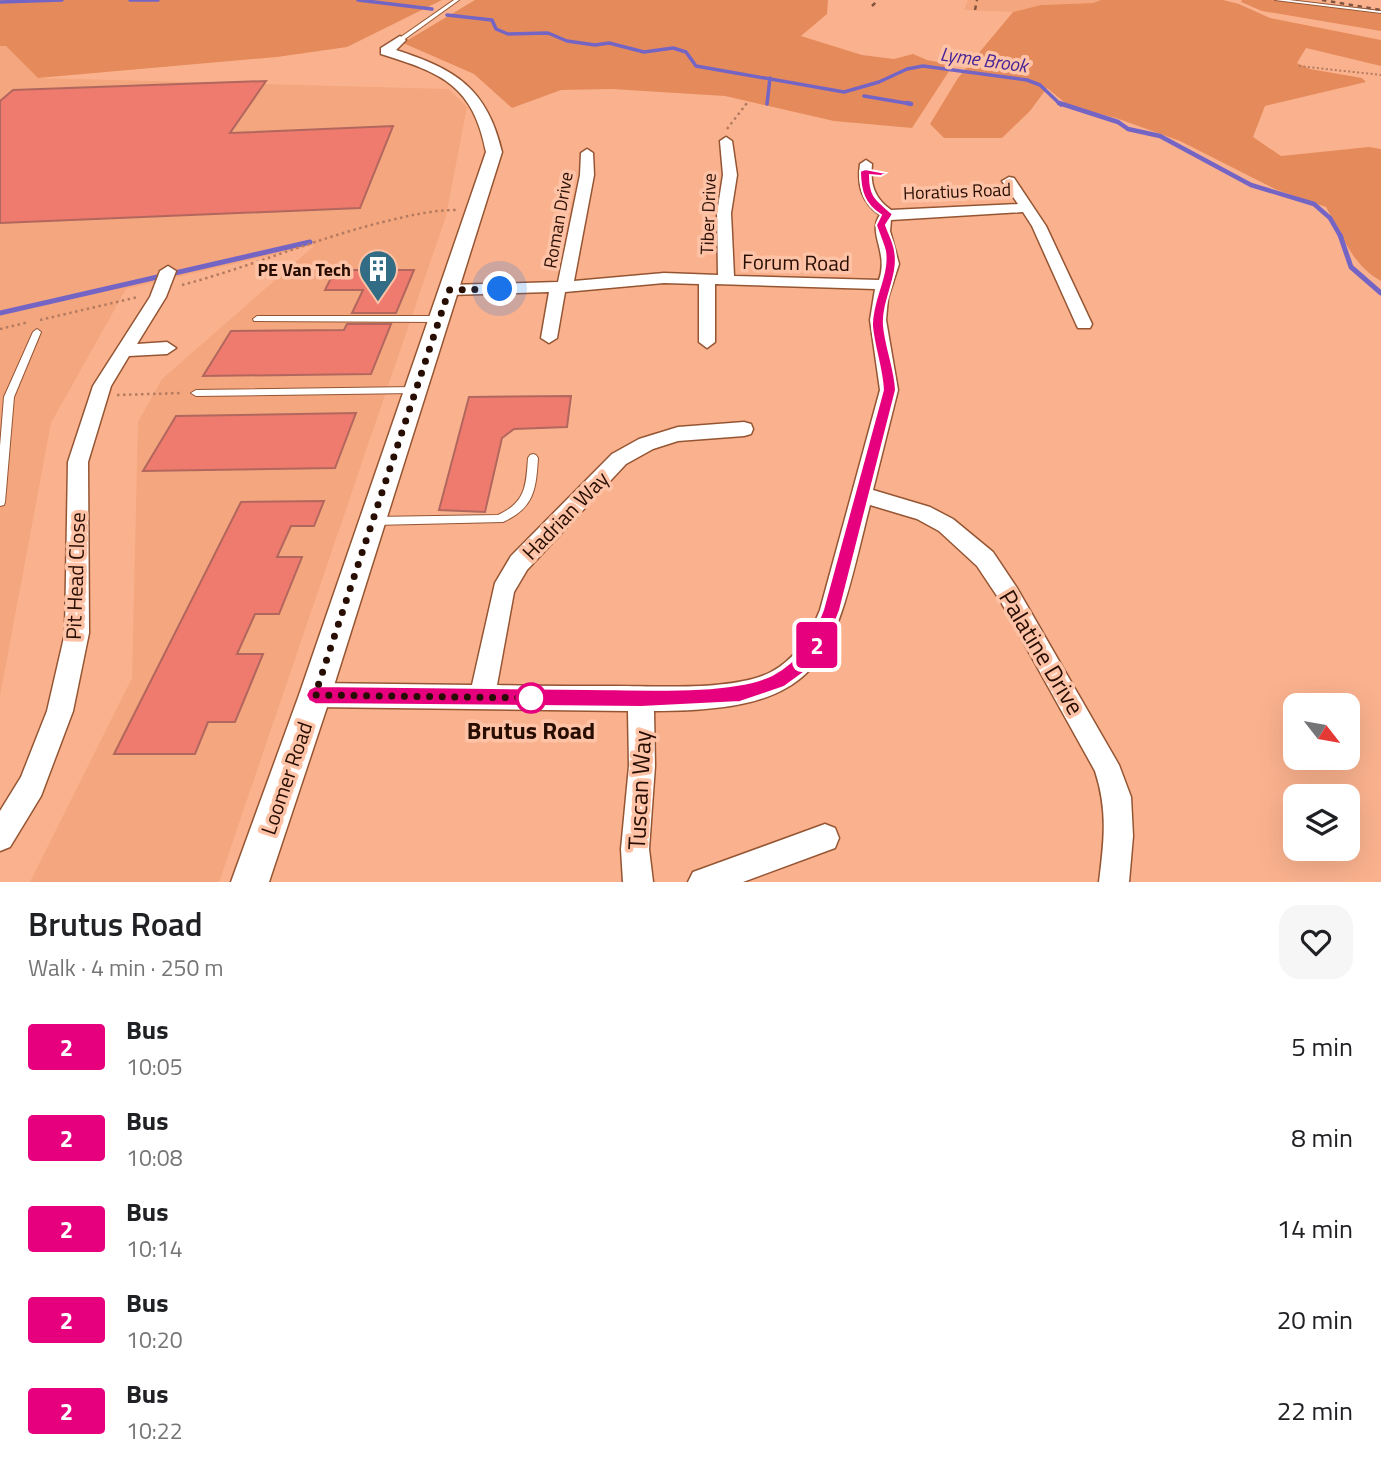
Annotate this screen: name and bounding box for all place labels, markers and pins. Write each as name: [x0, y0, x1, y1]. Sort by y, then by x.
building icon: PE Van Tech: [357, 248, 399, 303]
place label: PE Van Tech: [258, 256, 351, 283]
marker: Brutus Road: [516, 683, 546, 713]
place label: Brutus Road: [467, 712, 595, 748]

